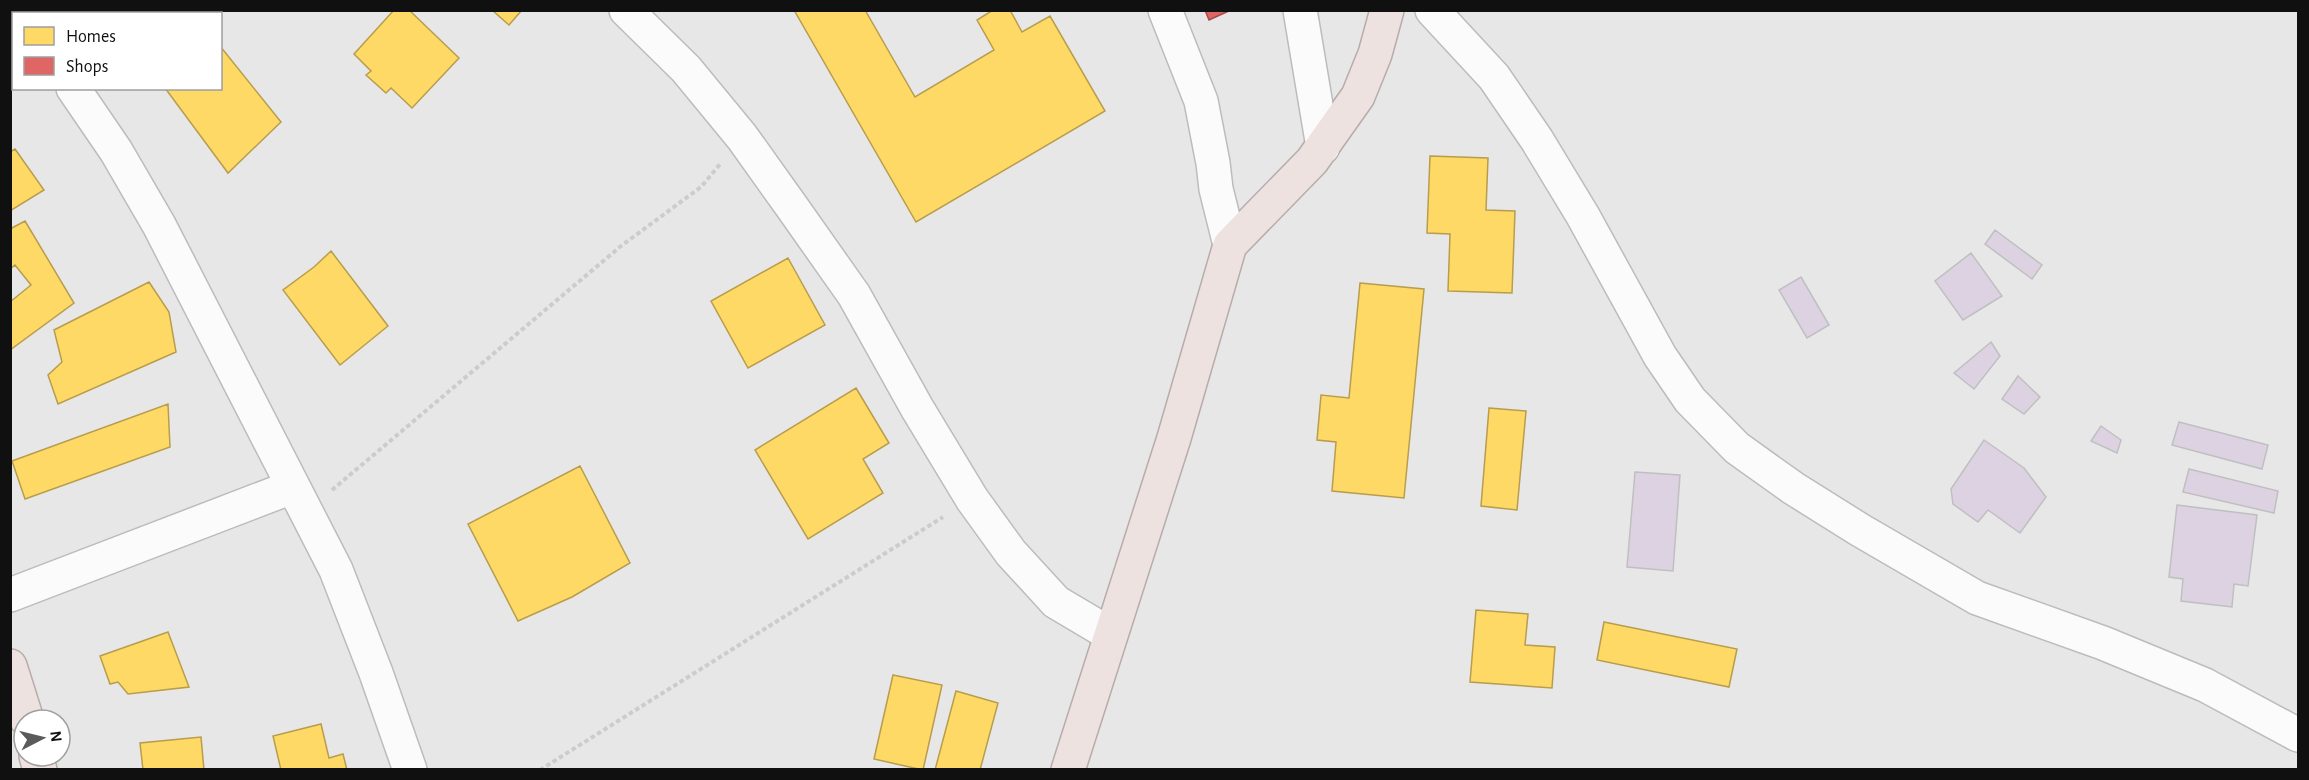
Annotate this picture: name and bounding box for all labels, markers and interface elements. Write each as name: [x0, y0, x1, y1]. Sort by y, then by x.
legend: [12, 12, 222, 90]
text: Homes: [66, 28, 116, 46]
text: Shops: [66, 58, 108, 76]
north arrow: [12, 708, 72, 768]
text: N: [47, 730, 65, 743]

